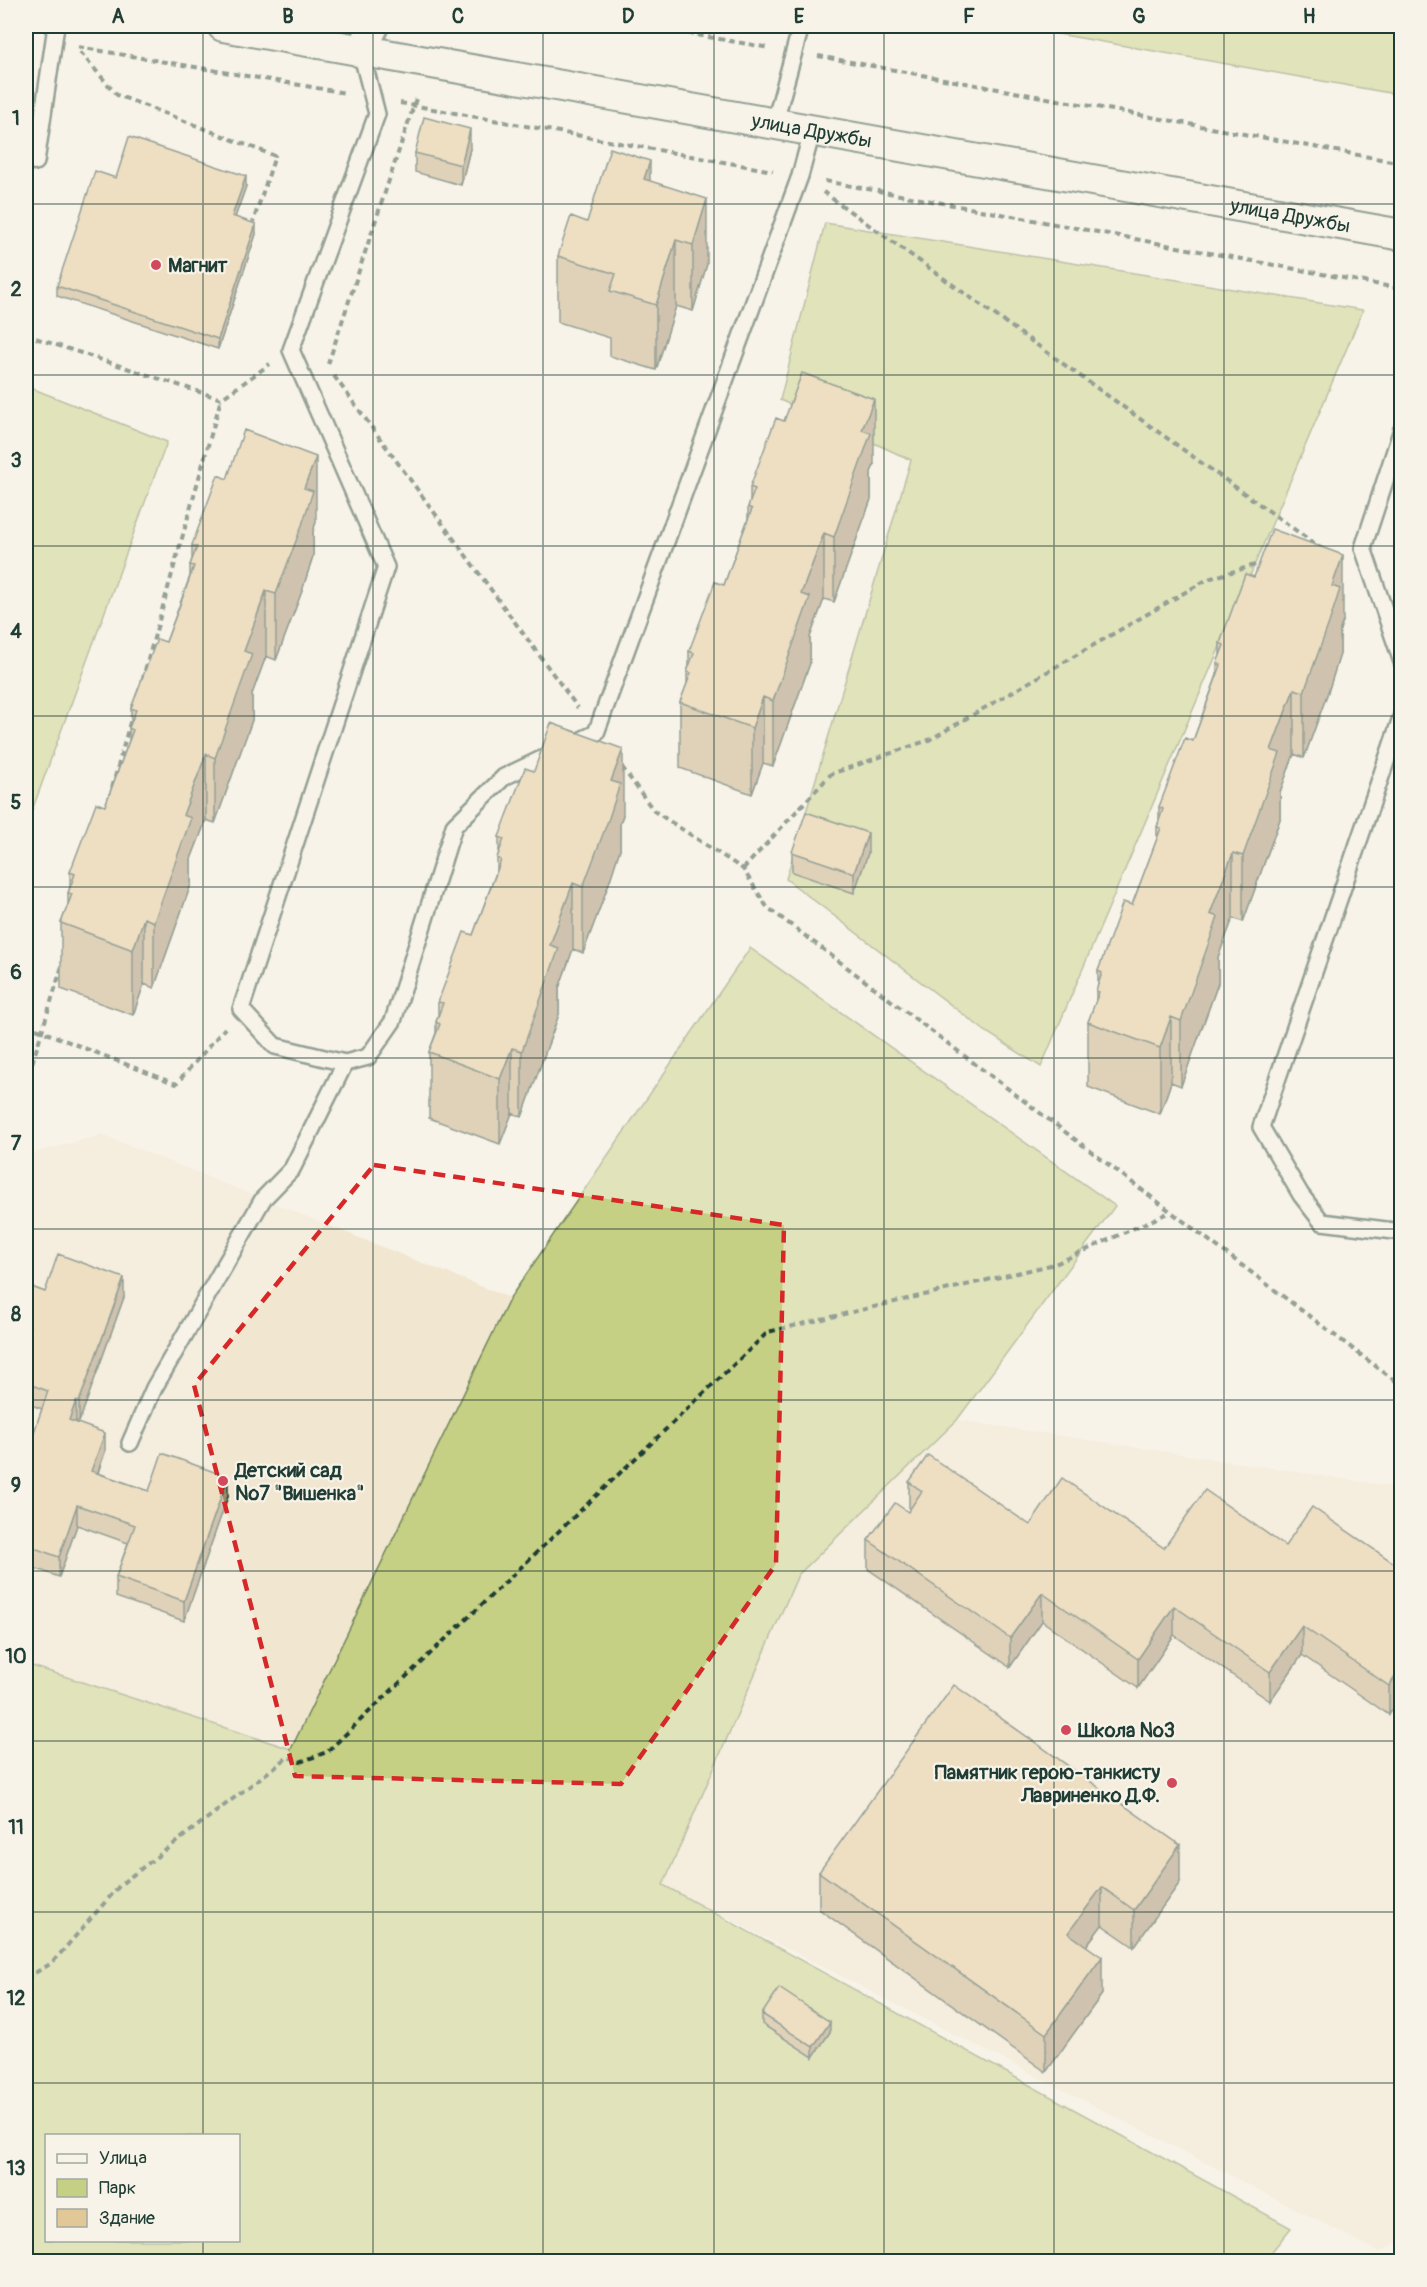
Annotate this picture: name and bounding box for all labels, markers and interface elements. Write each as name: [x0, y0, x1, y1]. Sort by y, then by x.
text: A: [112, 4, 125, 29]
text: B: [282, 4, 294, 29]
text: C: [452, 4, 464, 29]
text: D: [622, 4, 635, 29]
text: E: [794, 4, 805, 29]
text: F: [963, 4, 975, 29]
text: G: [1132, 4, 1146, 29]
text: H: [1303, 4, 1316, 29]
text: 1: [12, 106, 20, 131]
street label: улица Дружбы: [749, 108, 874, 154]
street label: улица Дружбы: [1227, 193, 1352, 239]
place label: Магнит: [168, 253, 228, 278]
marker: Магнит: [149, 258, 163, 272]
text: 2: [10, 277, 22, 302]
text: 3: [10, 448, 22, 473]
text: 4: [10, 619, 22, 644]
text: 5: [11, 790, 22, 815]
text: 6: [10, 960, 22, 985]
text: 7: [11, 1131, 22, 1156]
text: 8: [11, 1302, 21, 1327]
place label: Детский сад №7 "Вишенка": [234, 1458, 364, 1506]
text: 9: [11, 1473, 21, 1498]
marker: Детский сад №7 "Вишенка": [216, 1474, 230, 1488]
text: 10: [5, 1644, 27, 1669]
place label: Школа №3: [1077, 1718, 1175, 1743]
marker: Школа №3: [1059, 1723, 1073, 1737]
place label: Памятник герою-танкисту Лавриненко Д.Ф.: [935, 1760, 1160, 1808]
marker: Памятник герою-танкисту Лавриненко Д.Ф.: [1165, 1776, 1179, 1790]
text: 11: [8, 1815, 24, 1840]
text: 12: [7, 1986, 26, 2011]
legend: [45, 2134, 240, 2242]
text: Улица: [99, 2147, 147, 2170]
text: 13: [7, 2156, 25, 2181]
text: Парк: [99, 2177, 136, 2200]
text: Здание: [99, 2207, 155, 2230]

